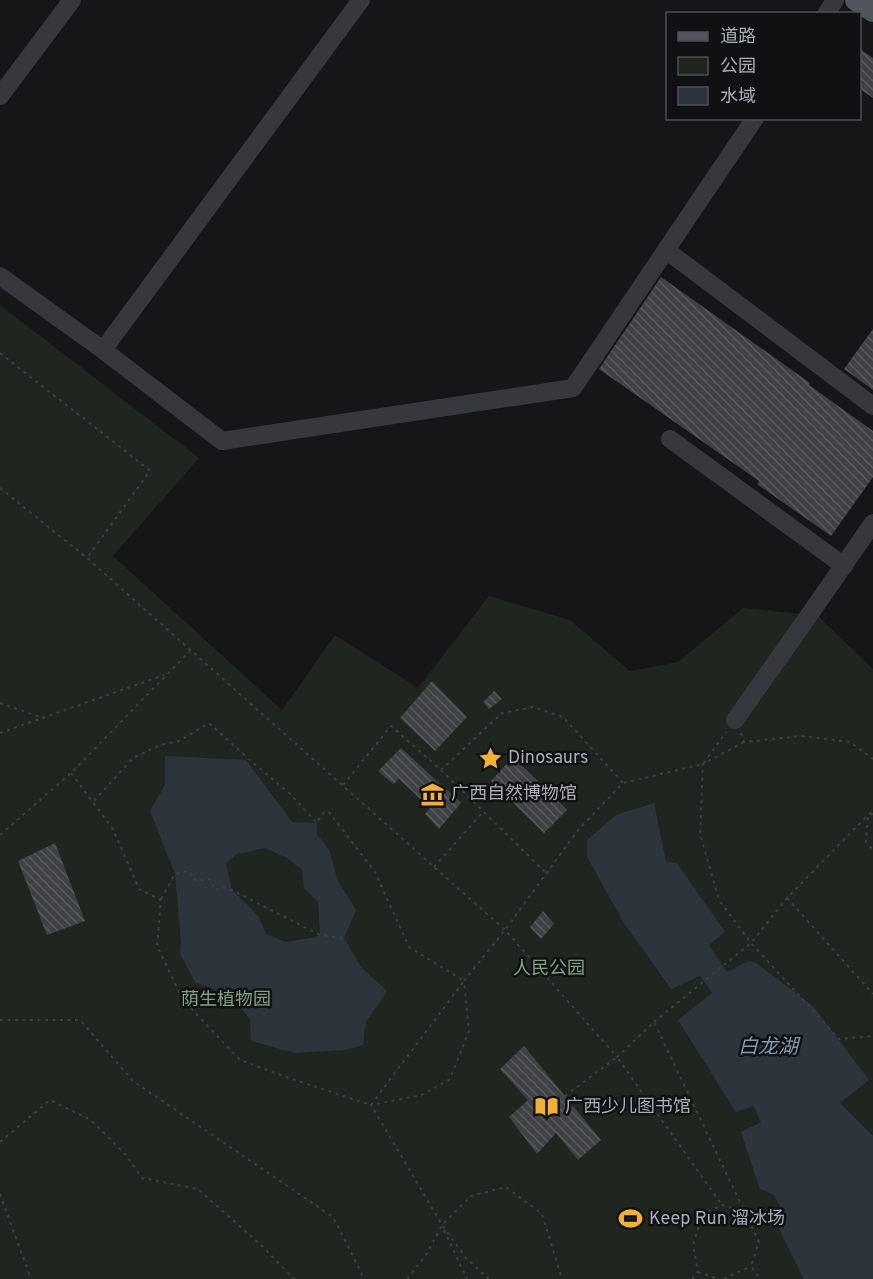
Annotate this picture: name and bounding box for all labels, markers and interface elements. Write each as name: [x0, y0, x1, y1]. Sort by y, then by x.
legend: [666, 12, 861, 120]
text: 道路: [720, 26, 756, 49]
text: 公园: [720, 56, 756, 79]
text: 水域: [720, 86, 756, 109]
place icon: Dinosaurs: [477, 745, 503, 771]
place label: Dinosaurs: [508, 747, 588, 770]
museum icon: 广西自然博物馆: [420, 781, 446, 807]
place label: 广西自然博物馆: [451, 783, 577, 806]
park label: 人民公园: [513, 958, 585, 981]
park label: 荫生植物园: [181, 989, 271, 1012]
water label: 白龙湖: [738, 1035, 801, 1061]
library icon: 广西少儿图书馆: [534, 1094, 560, 1120]
place label: 广西少儿图书馆: [565, 1096, 691, 1119]
sports icon: Keep Run 溜冰场: [618, 1206, 644, 1232]
place label: Keep Run 溜冰场: [649, 1208, 785, 1231]

